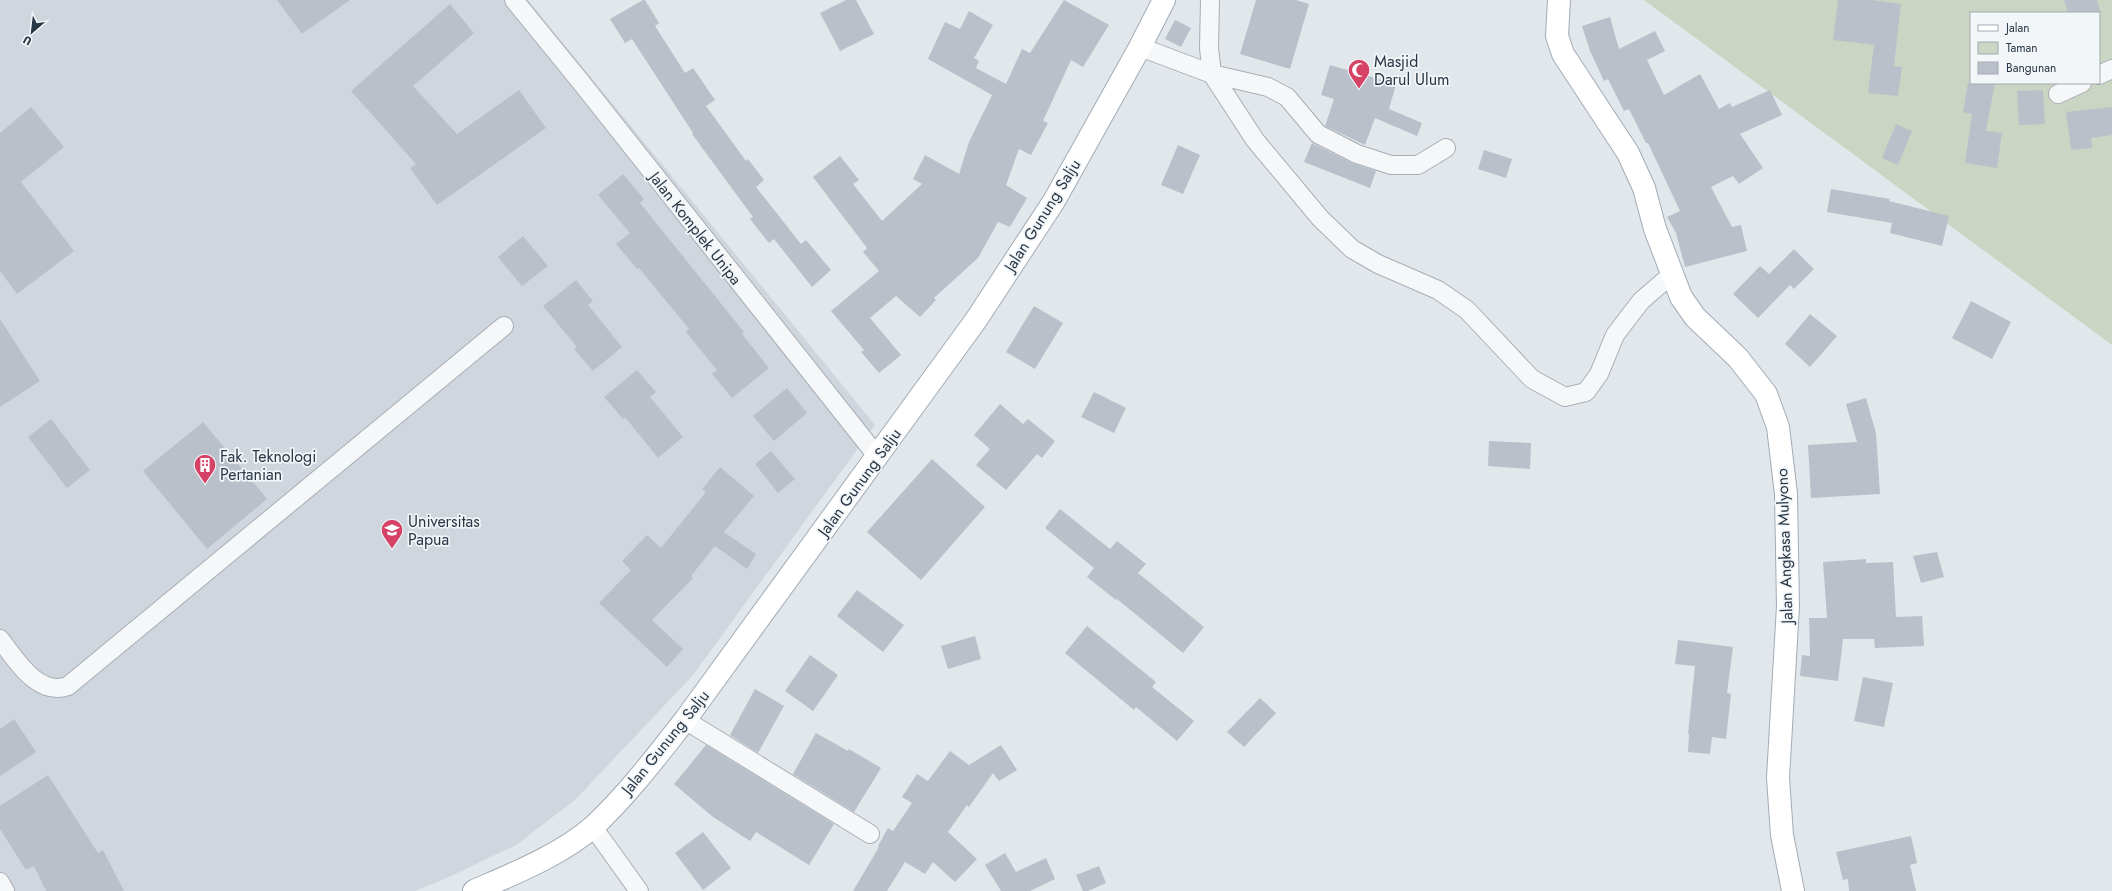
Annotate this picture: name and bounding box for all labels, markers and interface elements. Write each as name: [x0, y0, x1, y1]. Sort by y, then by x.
north arrow: [12, 12, 52, 52]
legend: [1970, 12, 2100, 84]
text: Jalan: [2004, 19, 2029, 37]
text: U: [20, 32, 34, 50]
text: Taman: [2006, 39, 2038, 57]
place label: Masjid Darul Ulum: [1374, 50, 1450, 91]
mosque icon: Masjid Darul Ulum: [1346, 57, 1372, 90]
text: Bangunan: [2006, 59, 2056, 77]
street label: Jalan Gunung Salju: [998, 155, 1086, 278]
street label: Jalan Komplek Unipa: [643, 165, 747, 290]
street label: Jalan Gunung Salju: [811, 424, 906, 543]
place label: Fak. Teknologi Pertanian: [220, 445, 316, 486]
building icon: Fak. Teknologi Pertanian: [192, 452, 218, 485]
street label: Jalan Angkasa Mulyono: [1770, 468, 1799, 626]
place label: Universitas Papua: [408, 510, 480, 551]
school or university icon: Universitas Papua: [379, 517, 405, 550]
street label: Jalan Gunung Salju: [615, 685, 715, 801]

